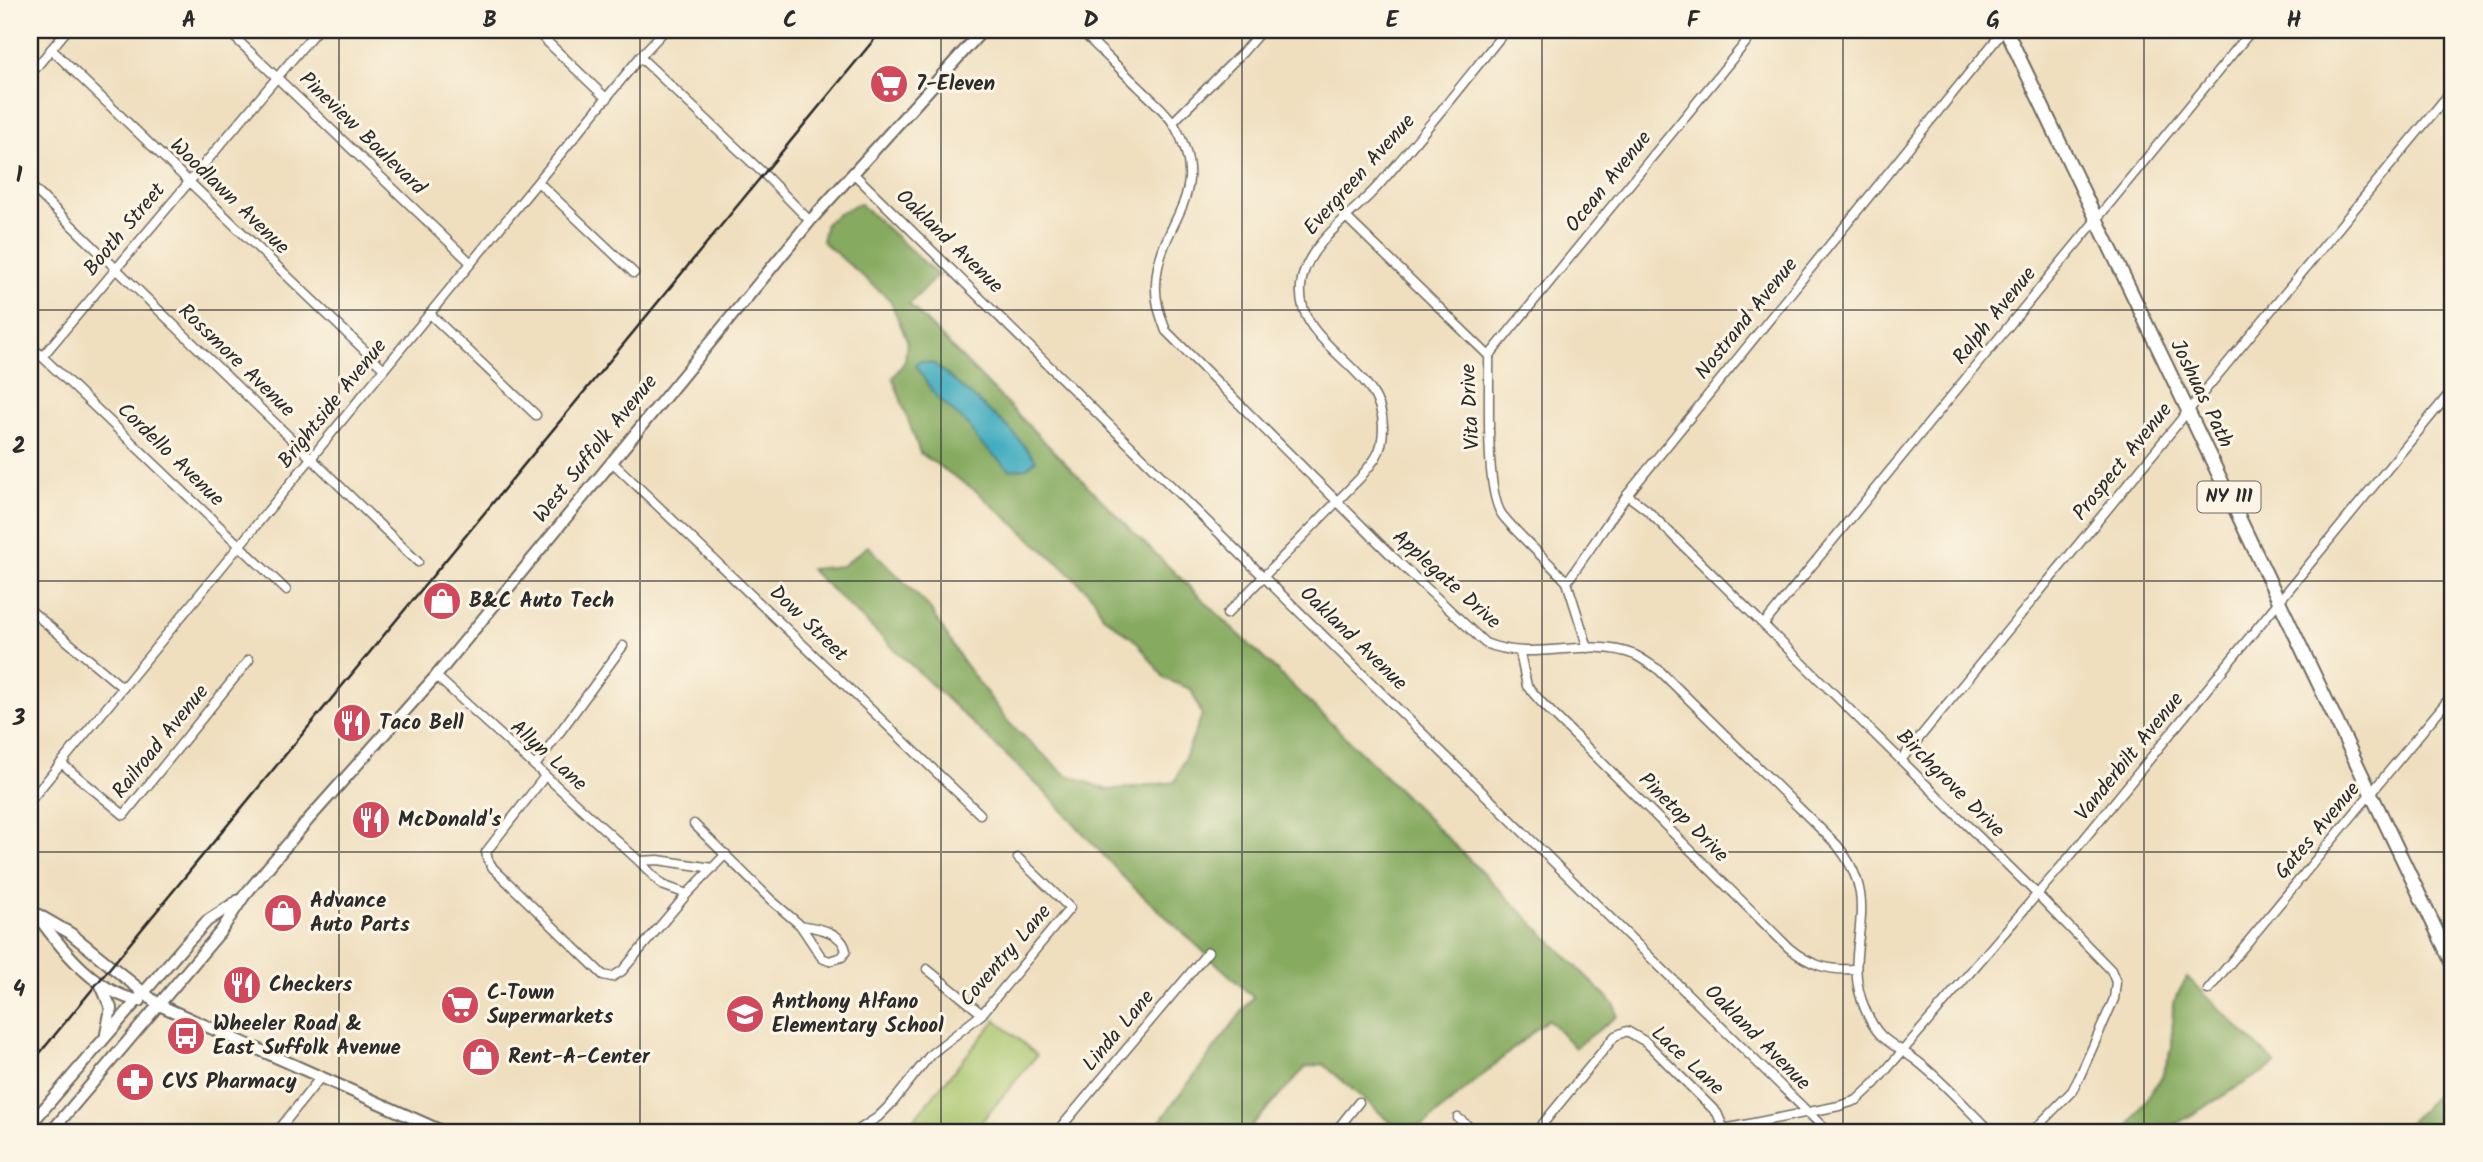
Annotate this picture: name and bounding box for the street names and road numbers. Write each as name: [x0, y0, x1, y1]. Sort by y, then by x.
street label: Pineview Boulevard: [291, 64, 434, 204]
street label: Evergreen Avenue: [1296, 106, 1424, 244]
street label: Ocean Avenue: [1557, 123, 1661, 240]
street label: Woodlawn Avenue: [161, 131, 297, 264]
street label: Booth Street: [76, 175, 175, 284]
street label: Oakland Avenue: [887, 182, 1011, 303]
street label: Nostrand Avenue: [1687, 250, 1807, 387]
street label: Ralph Avenue: [1945, 259, 2046, 373]
street label: Rossmore Avenue: [170, 296, 303, 426]
street label: Brightside Avenue: [270, 331, 396, 476]
street label: Joshuas Path: [2160, 334, 2242, 454]
street label: Vita Drive: [1452, 362, 1490, 451]
street label: West Suffolk Avenue: [526, 367, 667, 531]
street label: Cordello Avenue: [109, 395, 232, 516]
street label: Prospect Avenue: [2065, 395, 2181, 528]
road number: NY 111: [2198, 482, 2260, 512]
street label: Applegate Drive: [1384, 522, 1508, 638]
street label: Dow Street: [761, 578, 856, 671]
street label: Oakland Avenue: [1291, 579, 1415, 700]
street label: Railroad Avenue: [104, 677, 218, 807]
street label: Vanderbilt Avenue: [2067, 685, 2193, 829]
street label: Allyn Lane: [502, 712, 595, 800]
street label: Birchgrove Drive: [1888, 722, 2013, 847]
street label: Pinetop Drive: [1630, 765, 1736, 871]
street label: Gates Avenue: [2267, 774, 2369, 887]
street label: Coventry Lane: [952, 897, 1060, 1015]
street label: Oakland Avenue: [1696, 977, 1818, 1099]
street label: Linda Lane: [1075, 982, 1164, 1079]
street label: Lace Lane: [1643, 1018, 1732, 1104]

